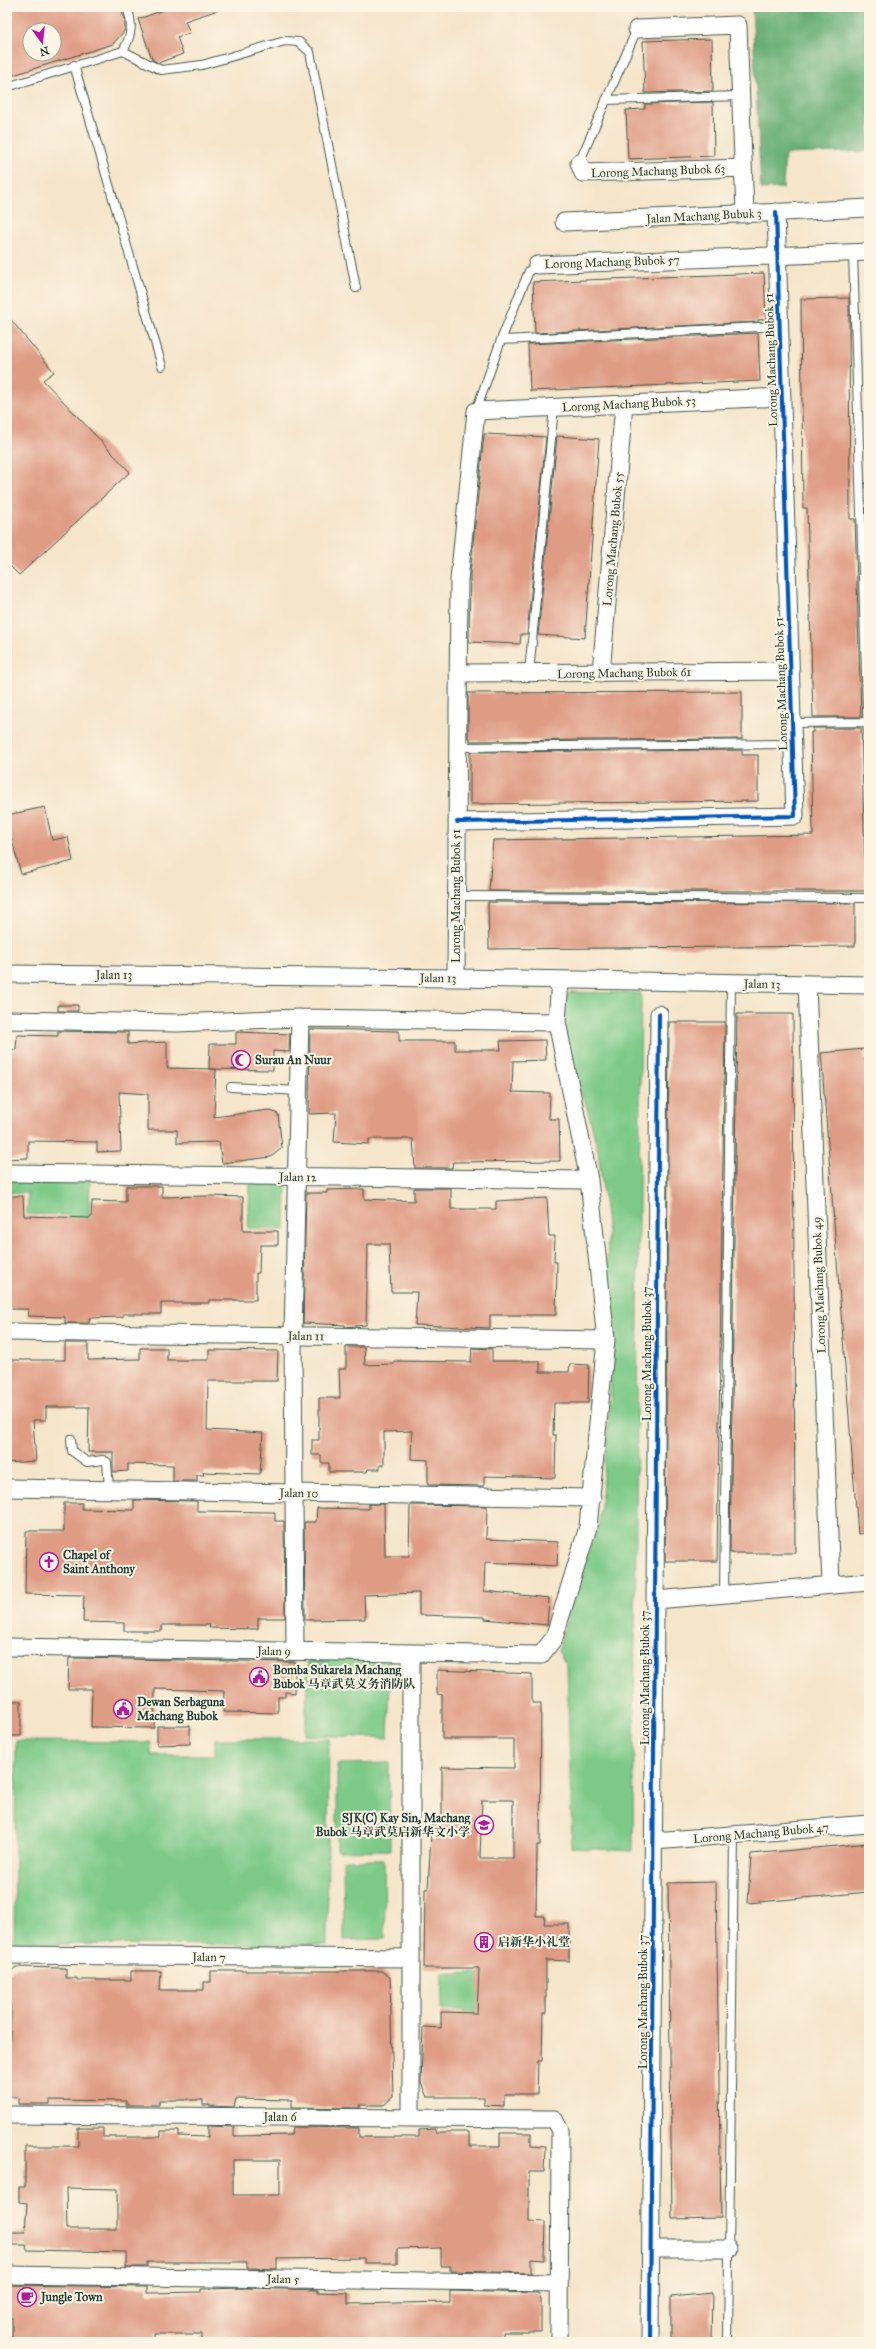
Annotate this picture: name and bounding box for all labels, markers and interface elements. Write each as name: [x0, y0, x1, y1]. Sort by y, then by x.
north arrow: [22, 22, 62, 62]
text: N: [38, 44, 51, 59]
street label: Lorong Machang Bubok 63: [591, 162, 726, 181]
street label: Jalan Machang Bubuk 3: [644, 206, 762, 227]
street label: Lorong Machang Bubok 57: [544, 253, 680, 272]
street label: Lorong Machang Bubok 51: [762, 293, 781, 427]
street label: Lorong Machang Bubok 53: [562, 393, 696, 415]
street label: Lorong Machang Bubok 55: [600, 471, 627, 607]
street label: Lorong Machang Bubok 51: [772, 617, 791, 751]
street label: Lorong Machang Bubok 61: [557, 665, 692, 682]
street label: Lorong Machang Bubok 51: [449, 829, 464, 963]
street label: Jalan 13: [94, 968, 132, 983]
street label: Jalan 13: [418, 971, 457, 986]
street label: Jalan 13: [742, 977, 781, 992]
mosque icon: Surau An Nuur: [230, 1049, 252, 1071]
place label: Surau An Nuur: [255, 1053, 332, 1067]
street label: Jalan 12: [277, 1170, 317, 1185]
street label: Lorong Machang Bubok 49: [810, 1216, 829, 1354]
street label: Lorong Machang Bubok 37: [640, 1287, 655, 1421]
street label: Jalan 11: [286, 1329, 325, 1344]
street label: Jalan 10: [278, 1486, 318, 1501]
place label: Chapel of Saint Anthony: [63, 1548, 136, 1577]
church icon: Chapel of Saint Anthony: [38, 1551, 60, 1573]
street label: Lorong Machang Bubok 37: [638, 1611, 653, 1745]
street label: Jalan 9: [255, 1644, 291, 1659]
place label: Bomba Sukarela Machang Bubok 马章武莫义务消防队: [273, 1663, 415, 1691]
public building icon: Bomba Sukarela Machang Bubok 马章武莫义务消防队: [248, 1666, 270, 1688]
place label: Dewan Serbaguna Machang Bubok: [137, 1695, 225, 1724]
public building icon: Dewan Serbaguna Machang Bubok: [112, 1698, 134, 1720]
place label: SJK(C) Kay Sin, Machang Bubok 马章武莫启新华文小学: [316, 1811, 470, 1839]
school or university icon: SJK(C) Kay Sin, Machang Bubok 马章武莫启新华文小学: [473, 1814, 495, 1836]
street label: Lorong Machang Bubok 47: [693, 1820, 829, 1847]
building icon: 启新华小礼堂: [473, 1931, 495, 1953]
place label: 启新华小礼堂: [498, 1935, 570, 1949]
street label: Lorong Machang Bubok 37: [636, 1935, 651, 2069]
street label: Jalan 7: [190, 1950, 226, 1965]
street label: Jalan 6: [261, 2110, 297, 2125]
street label: Jalan 5: [265, 2272, 300, 2287]
cafe icon: Jungle Town: [16, 2286, 38, 2308]
place label: Jungle Town: [39, 2290, 103, 2305]

